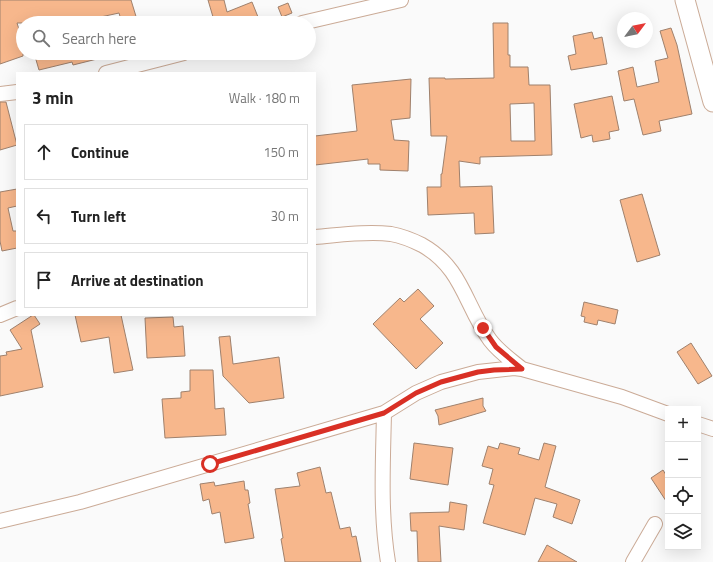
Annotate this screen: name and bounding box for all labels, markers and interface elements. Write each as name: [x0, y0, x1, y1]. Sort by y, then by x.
north arrow: [617, 12, 653, 48]
search box: [16, 16, 316, 60]
icon: search: [30, 27, 52, 49]
text: Search here: [62, 27, 136, 50]
text: 3 min: [32, 85, 73, 111]
text: Walk · 180 m: [229, 88, 300, 108]
icon: ahead: [33, 141, 55, 163]
text: Continue: [71, 141, 129, 164]
text: 150 m: [263, 142, 299, 162]
icon: left: [33, 205, 55, 227]
text: Turn left: [71, 205, 126, 228]
text: 30 m: [271, 206, 299, 226]
icon: arrive: [33, 269, 55, 291]
text: Arrive at destination: [71, 269, 204, 292]
route end: [474, 319, 492, 337]
map controls: [665, 406, 701, 550]
button: +: [665, 406, 701, 442]
button: −: [665, 442, 701, 478]
route start: [201, 455, 219, 473]
button: locate: [665, 478, 701, 514]
button: layers: [665, 514, 701, 550]

